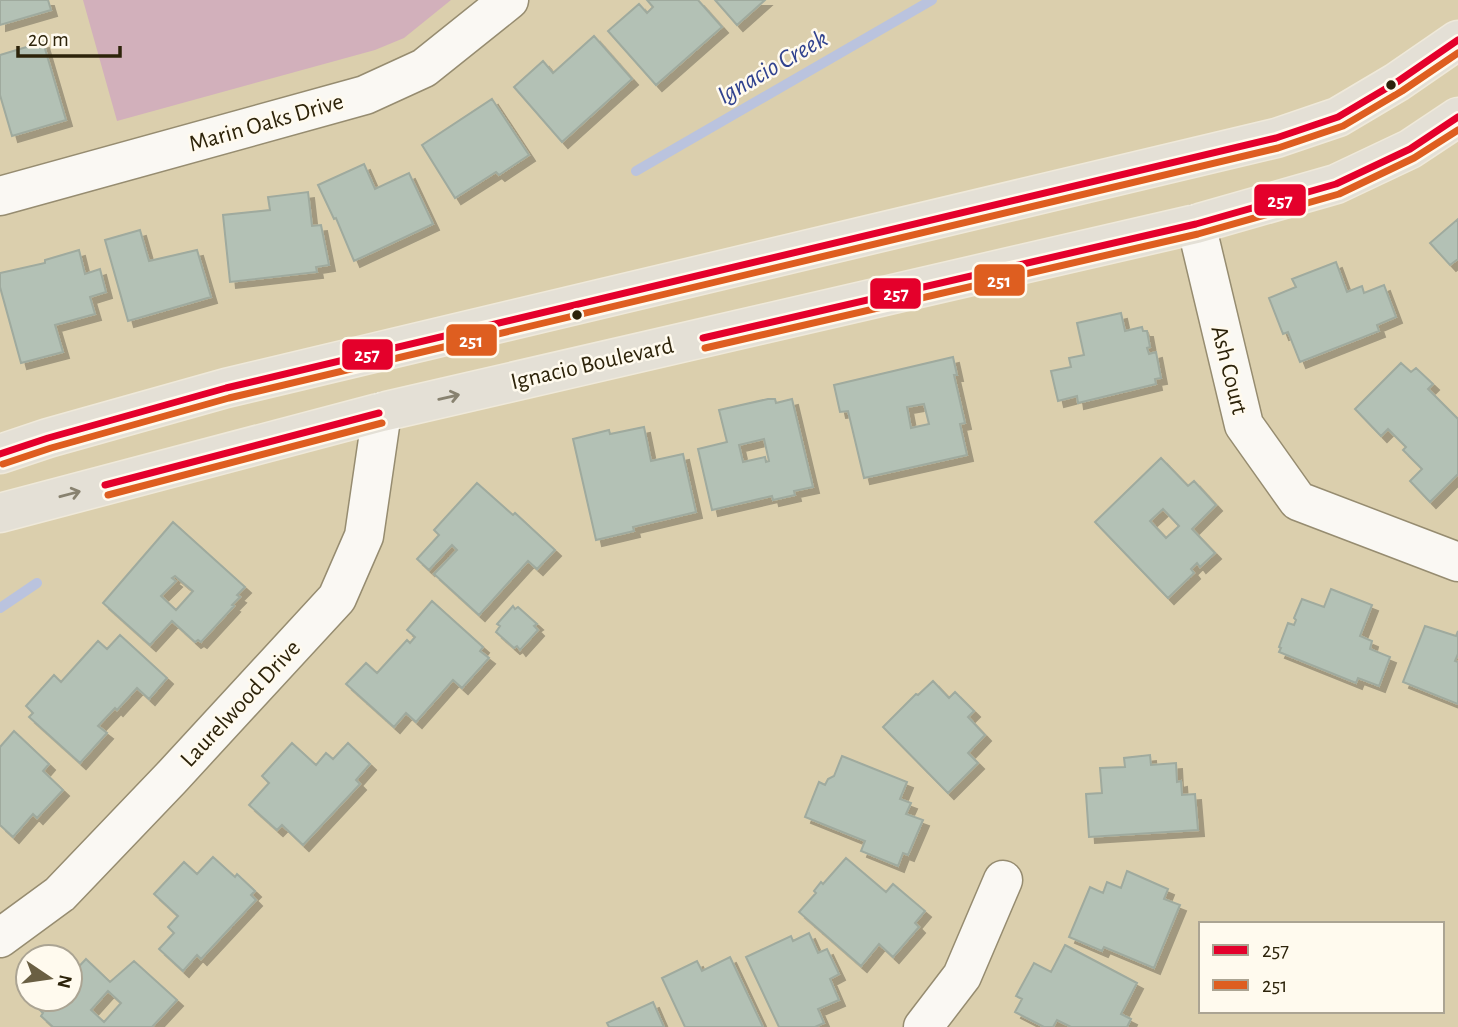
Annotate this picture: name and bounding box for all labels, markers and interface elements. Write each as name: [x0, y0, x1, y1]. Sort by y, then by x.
scale bar: [18, 14, 119, 58]
water label: Ignacio Creek: [713, 25, 832, 109]
text: 20 m: [28, 29, 69, 50]
unlabelled marker: [1384, 78, 1398, 92]
street label: Marin Oaks Drive: [186, 89, 346, 156]
line badge: 257: [1253, 183, 1307, 217]
text: 257: [1267, 192, 1293, 211]
line badge: 251: [973, 263, 1026, 297]
text: 251: [987, 272, 1011, 291]
line badge: 257: [869, 277, 922, 310]
text: 257: [883, 285, 909, 304]
unlabelled marker: [570, 308, 584, 322]
line badge: 251: [445, 323, 498, 357]
street label: Ash Court: [1206, 323, 1252, 417]
text: 251: [459, 332, 483, 351]
street label: Ignacio Boulevard: [509, 334, 676, 394]
line badge: 257: [341, 338, 394, 371]
text: 257: [354, 346, 380, 365]
one-way arrow: [437, 389, 460, 403]
one-way arrow: [59, 487, 81, 500]
street label: Laurelwood Drive: [176, 636, 305, 772]
legend: [1199, 922, 1444, 1013]
text: 257: [1262, 940, 1289, 961]
north arrow: [14, 943, 84, 1013]
text: N: [53, 973, 75, 990]
text: 251: [1262, 975, 1288, 996]

